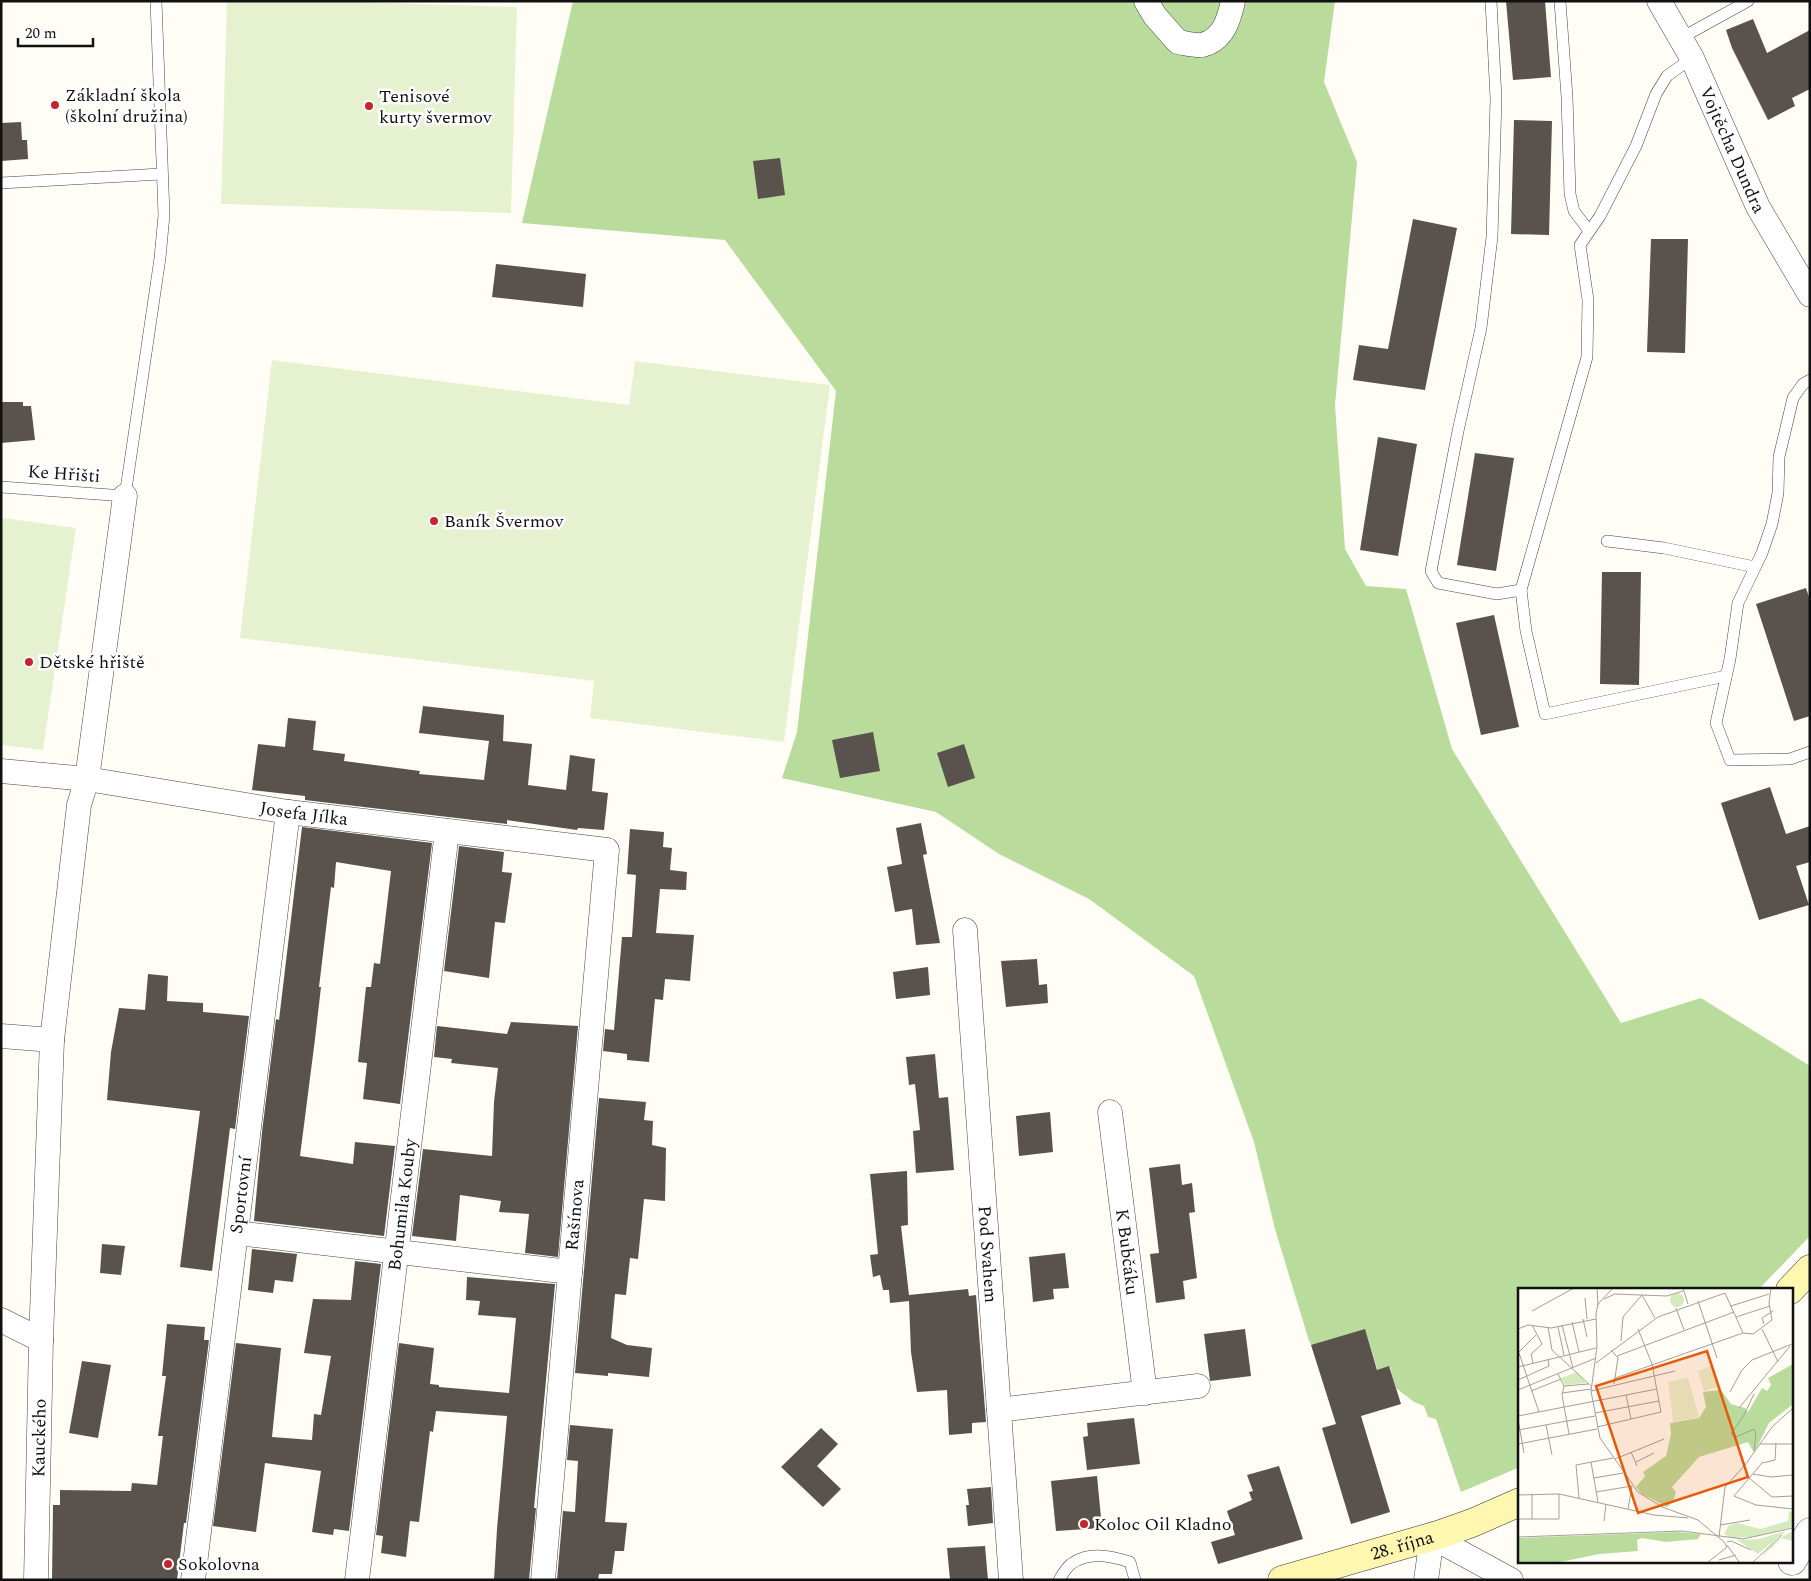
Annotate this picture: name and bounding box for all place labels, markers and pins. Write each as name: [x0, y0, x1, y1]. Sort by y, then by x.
place label: Základní škola (školní družina): [65, 82, 188, 130]
place label: Tenisové kurty švermov: [379, 83, 493, 131]
marker: Základní škola (školní družina): [49, 99, 61, 111]
marker: Tenisové kurty švermov: [363, 100, 375, 112]
place label: Baník Švermov: [444, 508, 565, 535]
marker: Baník Švermov: [428, 515, 440, 527]
place label: Dětské hřiště: [39, 649, 145, 676]
marker: Dětské hřiště: [23, 656, 35, 668]
place label: Koloc Oil Kladno: [1094, 1511, 1231, 1538]
marker: Koloc Oil Kladno: [1078, 1518, 1090, 1530]
place label: Sokolovna: [178, 1551, 260, 1578]
marker: Sokolovna: [162, 1558, 174, 1570]

